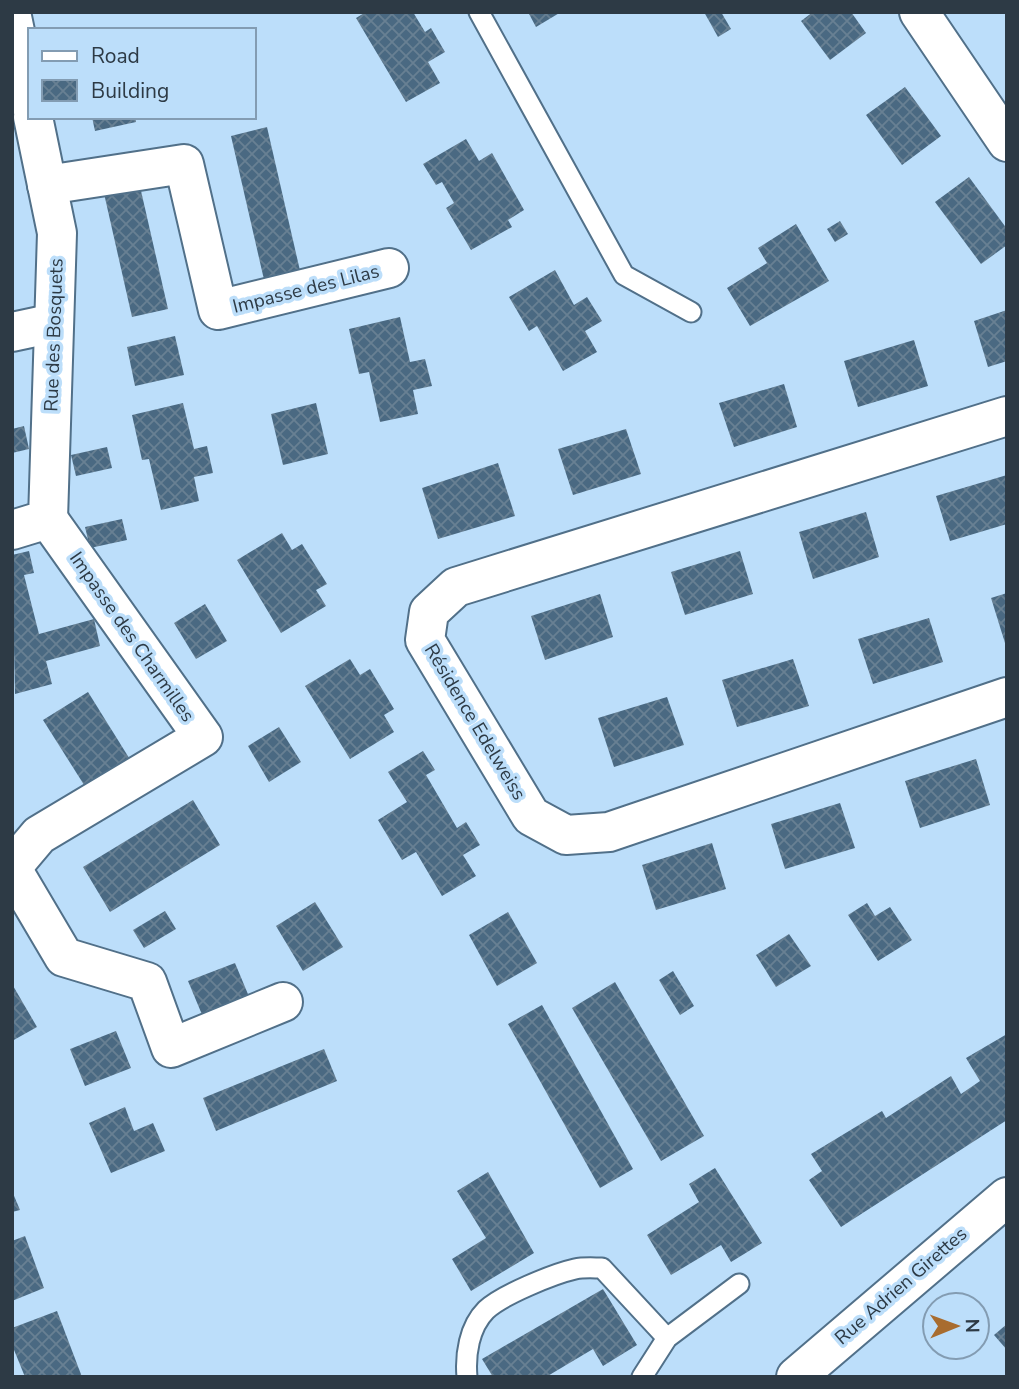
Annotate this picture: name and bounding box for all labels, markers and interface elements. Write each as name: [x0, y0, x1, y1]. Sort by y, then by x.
legend: [28, 28, 256, 119]
text: Road: [91, 42, 140, 70]
text: Building: [91, 77, 169, 105]
street label: Rue des Bosquets: [38, 258, 70, 412]
street label: Impasse des Lilas: [230, 258, 382, 320]
street label: Impasse des Charmilles: [63, 547, 201, 727]
street label: Résidence Edelweiss: [418, 639, 532, 805]
street label: Rue Adrien Girettes: [829, 1221, 973, 1351]
north arrow: [921, 1291, 991, 1361]
text: N: [959, 1318, 985, 1333]

